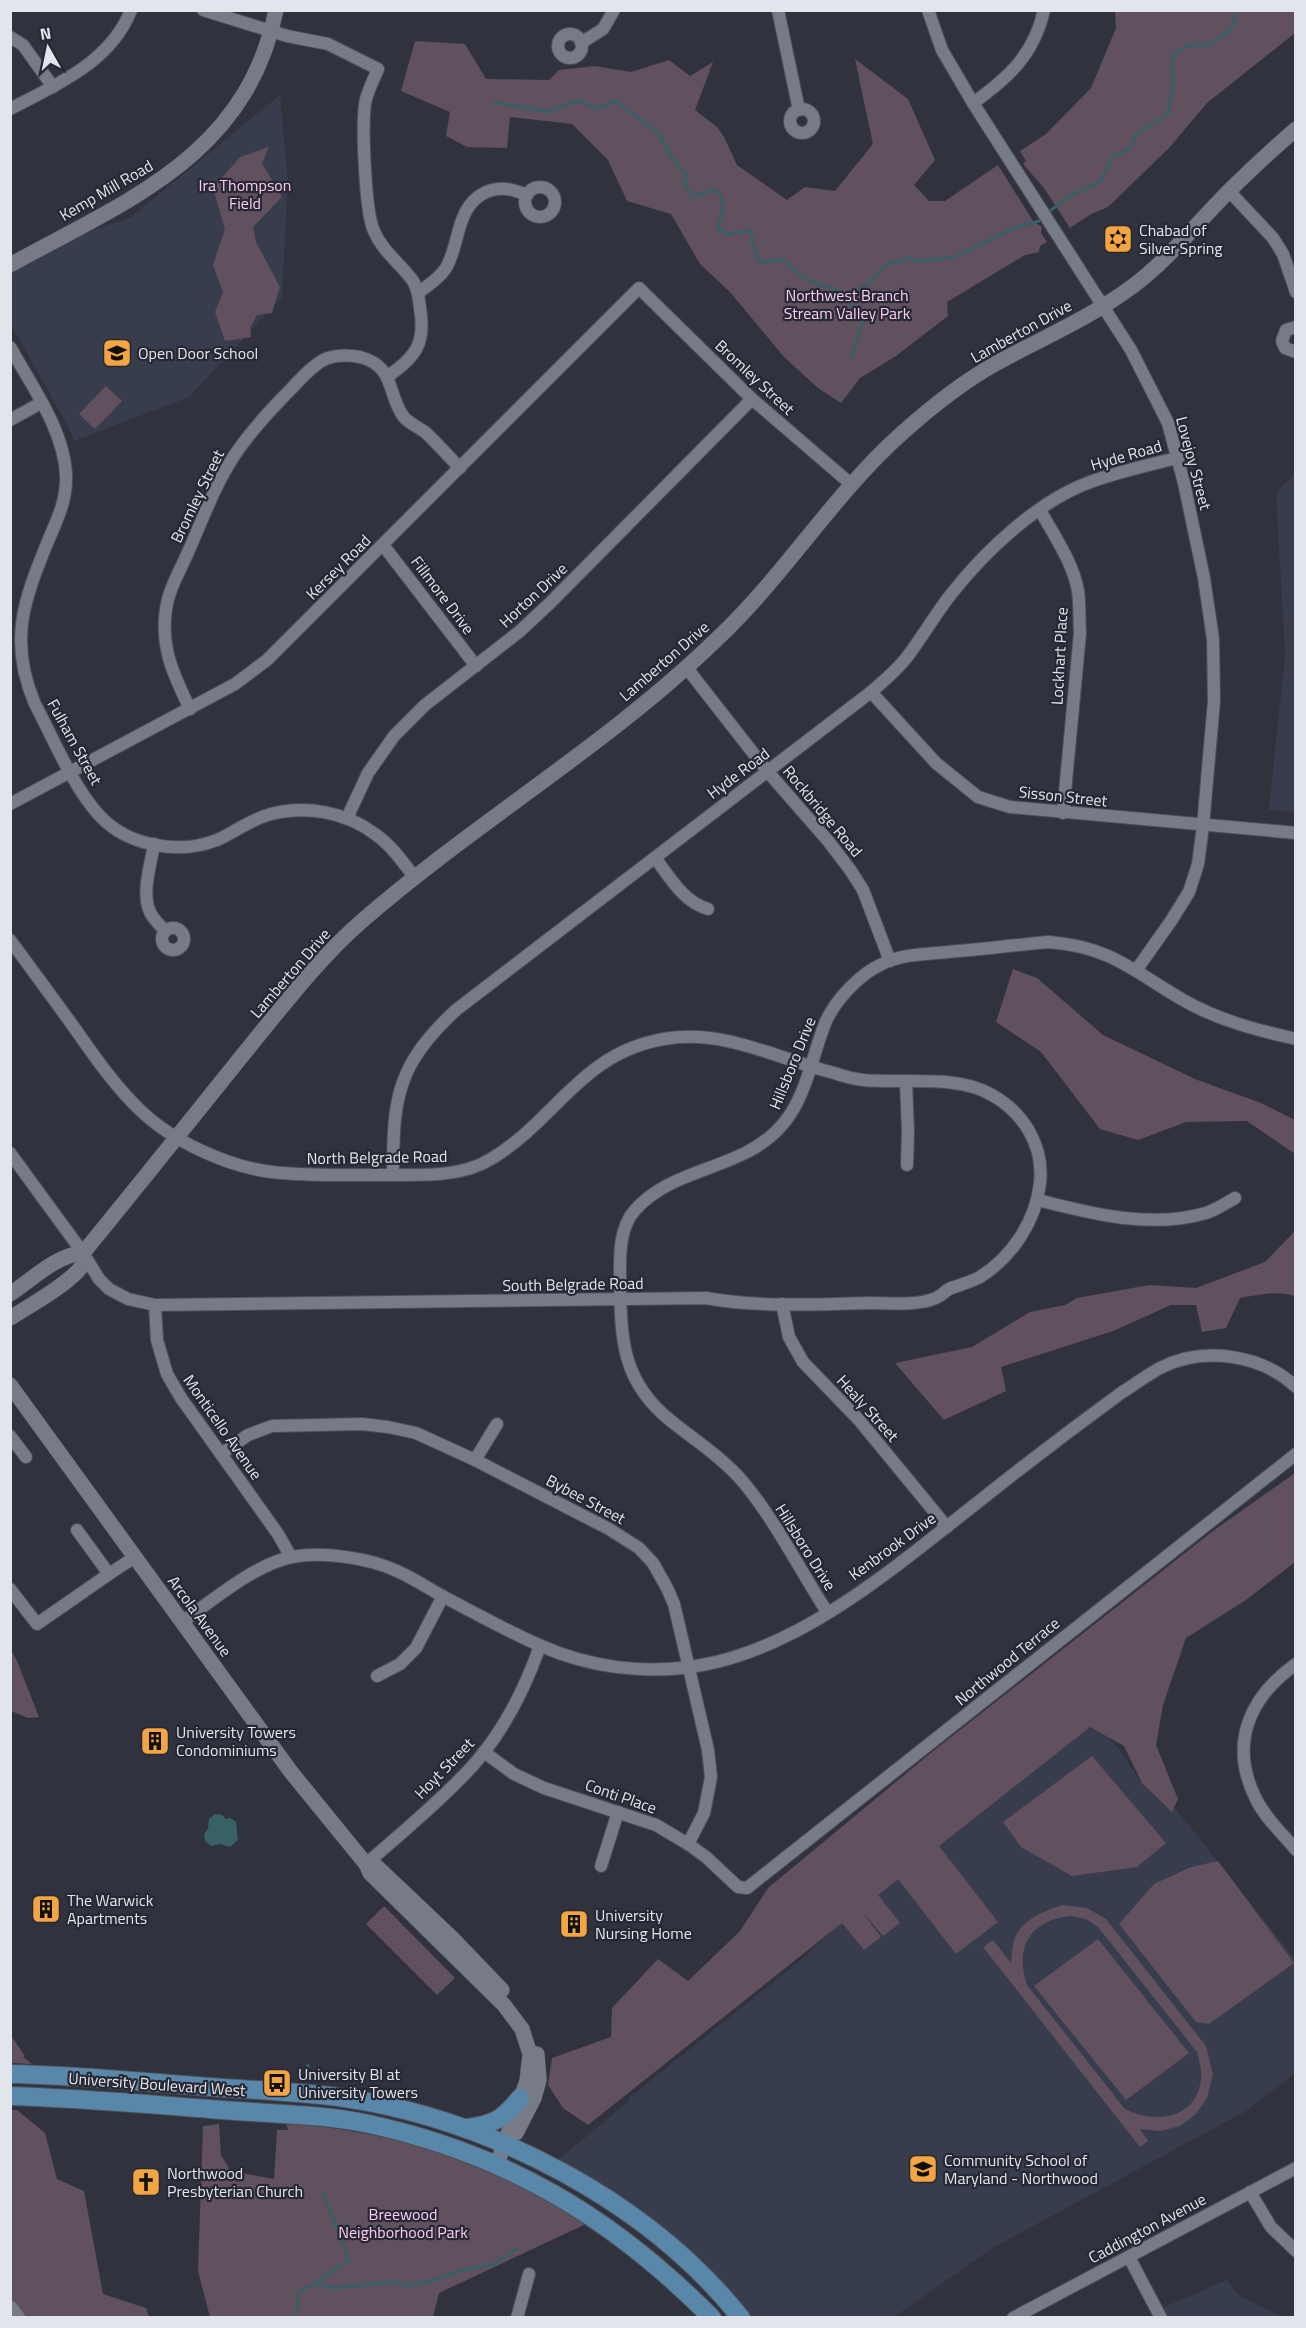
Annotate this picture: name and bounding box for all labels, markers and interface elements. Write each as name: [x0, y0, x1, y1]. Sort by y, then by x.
north arrow: [18, 18, 78, 78]
text: N: [38, 20, 53, 46]
street label: Kemp Mill Road: [55, 153, 157, 227]
park label: Ira Thompson Field: [199, 173, 291, 215]
place label: Chabad of Silver Spring: [1139, 218, 1223, 260]
synagogue icon: Chabad of Silver Spring: [1102, 223, 1134, 255]
park label: Northwest Branch Stream Valley Park: [784, 283, 911, 325]
street label: Lamberton Drive: [966, 293, 1076, 369]
street label: Bromley Street: [710, 334, 800, 421]
school or university icon: Open Door School: [101, 337, 133, 369]
place label: Open Door School: [138, 341, 258, 365]
street label: Lovejoy Street: [1170, 414, 1218, 513]
street label: Hyde Road: [1088, 433, 1164, 477]
street label: Bromley Street: [164, 445, 230, 547]
street label: Kersey Road: [300, 529, 376, 605]
street label: Fillmore Drive: [405, 551, 481, 639]
street label: Horton Drive: [493, 557, 573, 633]
street label: Lockhart Place: [1044, 606, 1074, 706]
street label: Lamberton Drive: [614, 615, 714, 707]
street label: Fulham Street: [41, 695, 109, 790]
street label: Hyde Road: [702, 741, 774, 805]
street label: Rockbridge Road: [777, 760, 869, 862]
street label: Sisson Street: [1018, 779, 1109, 813]
street label: Lamberton Drive: [244, 923, 336, 1023]
street label: Hillsboro Drive: [762, 1013, 822, 1113]
street label: North Belgrade Road: [307, 1144, 447, 1170]
street label: South Belgrade Road: [502, 1271, 644, 1297]
street label: Monticello Avenue: [178, 1369, 268, 1485]
street label: Healy Street: [831, 1369, 905, 1447]
street label: Bybee Street: [542, 1468, 630, 1530]
street label: Hillsboro Drive: [770, 1499, 842, 1595]
street label: Kenbrook Drive: [844, 1506, 940, 1586]
street label: Arcola Avenue: [162, 1570, 238, 1662]
street label: Northwood Terrace: [949, 1611, 1065, 1711]
place label: University Towers Condominiums: [176, 1720, 296, 1762]
building icon: University Towers Condominiums: [139, 1725, 171, 1757]
street label: Hoyt Street: [409, 1732, 480, 1804]
street label: Conti Place: [582, 1773, 660, 1819]
place label: The Warwick Apartments: [67, 1888, 154, 1930]
building icon: The Warwick Apartments: [30, 1893, 62, 1925]
place label: University Nursing Home: [595, 1903, 692, 1945]
building icon: University Nursing Home: [558, 1908, 590, 1940]
place label: University Bl at University Towers: [298, 2062, 418, 2104]
street label: University Boulevard West: [68, 2066, 247, 2102]
bus stop icon: University Bl at University Towers: [261, 2067, 293, 2099]
place label: Community School of Maryland - Northwood: [944, 2148, 1098, 2190]
school or university icon: Community School of Maryland - Northwood: [907, 2153, 939, 2185]
place label: Northwood Presbyterian Church: [167, 2161, 303, 2203]
church icon: Northwood Presbyterian Church: [130, 2166, 162, 2198]
street label: Caddington Avenue: [1084, 2187, 1210, 2269]
park label: Breewood Neighborhood Park: [338, 2202, 468, 2244]

